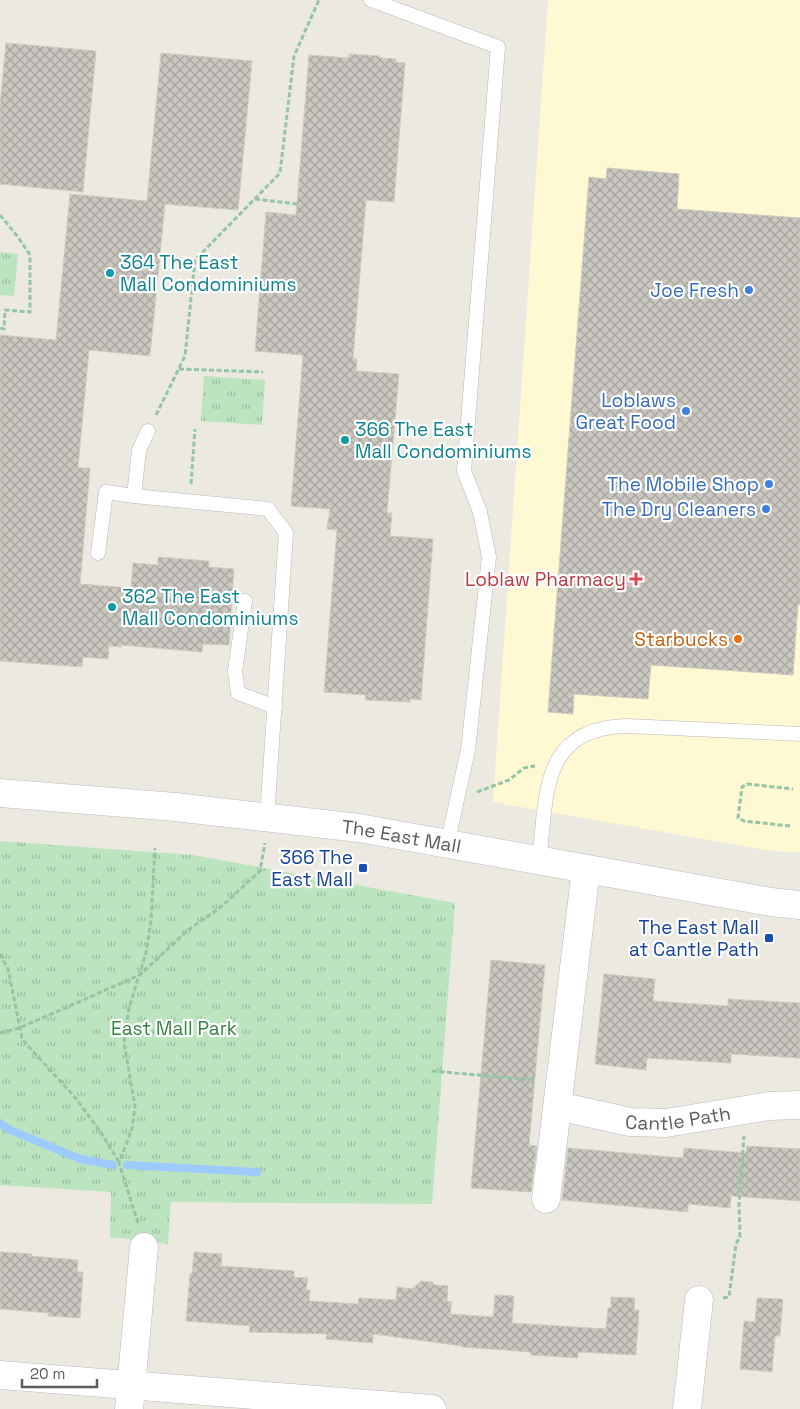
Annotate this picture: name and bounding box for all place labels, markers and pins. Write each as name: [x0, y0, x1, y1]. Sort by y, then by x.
place label: 364 The East Mall Condominiums: [120, 250, 296, 297]
marker: 364 The East Mall Condominiums: [104, 267, 116, 279]
place label: Joe Fresh: [650, 278, 739, 303]
marker: Joe Fresh: [743, 284, 755, 296]
place label: Loblaws Great Food: [576, 388, 676, 435]
marker: Loblaws Great Food: [680, 405, 692, 417]
place label: 366 The East Mall Condominiums: [355, 417, 531, 464]
marker: 366 The East Mall Condominiums: [339, 434, 351, 446]
place label: The Mobile Shop: [607, 472, 759, 497]
marker: The Mobile Shop: [763, 478, 775, 490]
place label: The Dry Cleaners: [602, 497, 756, 522]
marker: The Dry Cleaners: [760, 503, 772, 515]
place label: Loblaw Pharmacy: [465, 567, 626, 592]
marker: Loblaw Pharmacy: [630, 573, 642, 585]
place label: 362 The East Mall Condominiums: [122, 584, 298, 631]
marker: 362 The East Mall Condominiums: [106, 601, 118, 613]
place label: Starbucks: [634, 627, 728, 652]
marker: Starbucks: [732, 633, 744, 645]
place label: 366 The East Mall: [271, 845, 353, 892]
marker: 366 The East Mall: [357, 862, 369, 874]
place label: The East Mall at Cantle Path: [629, 915, 759, 962]
marker: The East Mall at Cantle Path: [763, 932, 775, 944]

